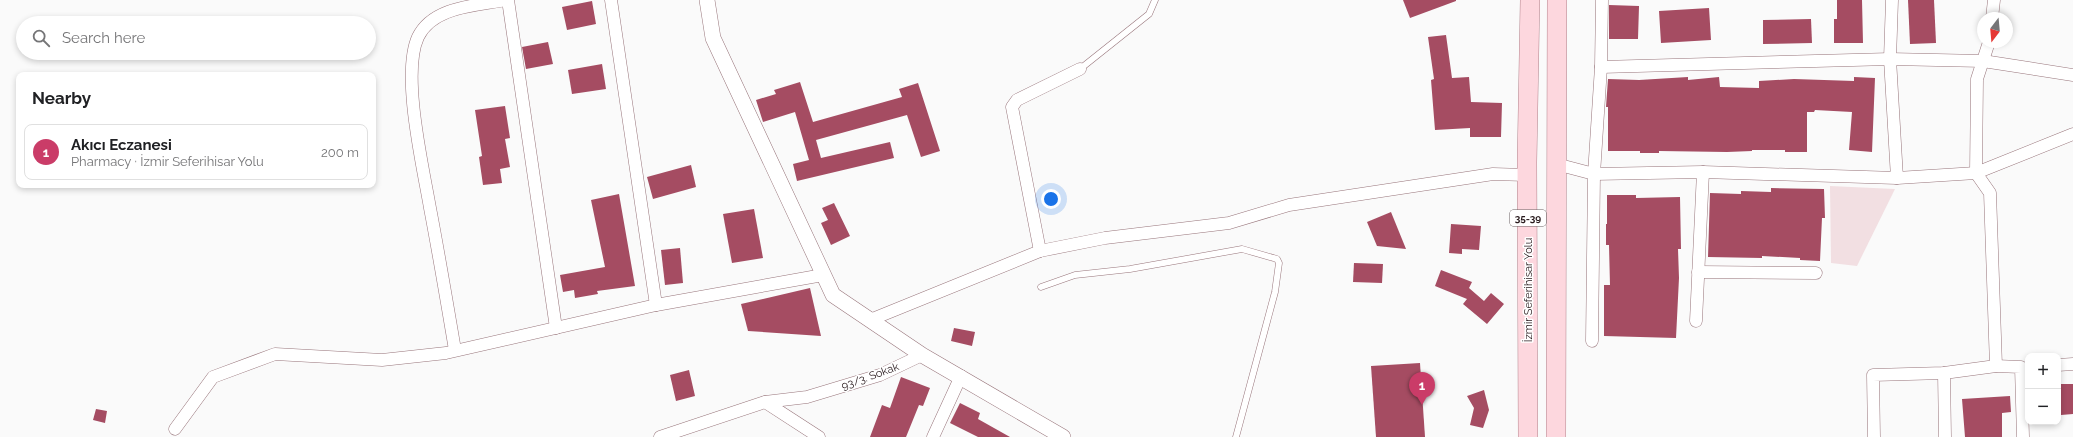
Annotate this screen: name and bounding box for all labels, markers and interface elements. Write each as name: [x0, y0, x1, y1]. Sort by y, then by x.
north arrow: [1977, 12, 2013, 48]
search box: [16, 16, 376, 60]
icon: search: [30, 27, 52, 49]
text: Search here: [62, 29, 145, 47]
text: Nearby: [32, 88, 91, 108]
text: Akıcı Eczanesi: [71, 136, 172, 154]
text: 1: [43, 145, 49, 160]
text: 200 m: [321, 145, 359, 160]
text: Pharmacy · İzmir Seferihisar Yolu: [71, 154, 264, 169]
your location: [1041, 189, 1061, 209]
road number: 35-39: [1510, 210, 1546, 226]
street label: İzmir Seferihisar Yolu: [1522, 238, 1535, 342]
map controls: [2025, 353, 2061, 425]
button: +: [2025, 353, 2061, 389]
street label: 93/3. Sokak: [840, 360, 901, 393]
pin: 1: [1409, 372, 1435, 405]
button: −: [2025, 389, 2061, 425]

